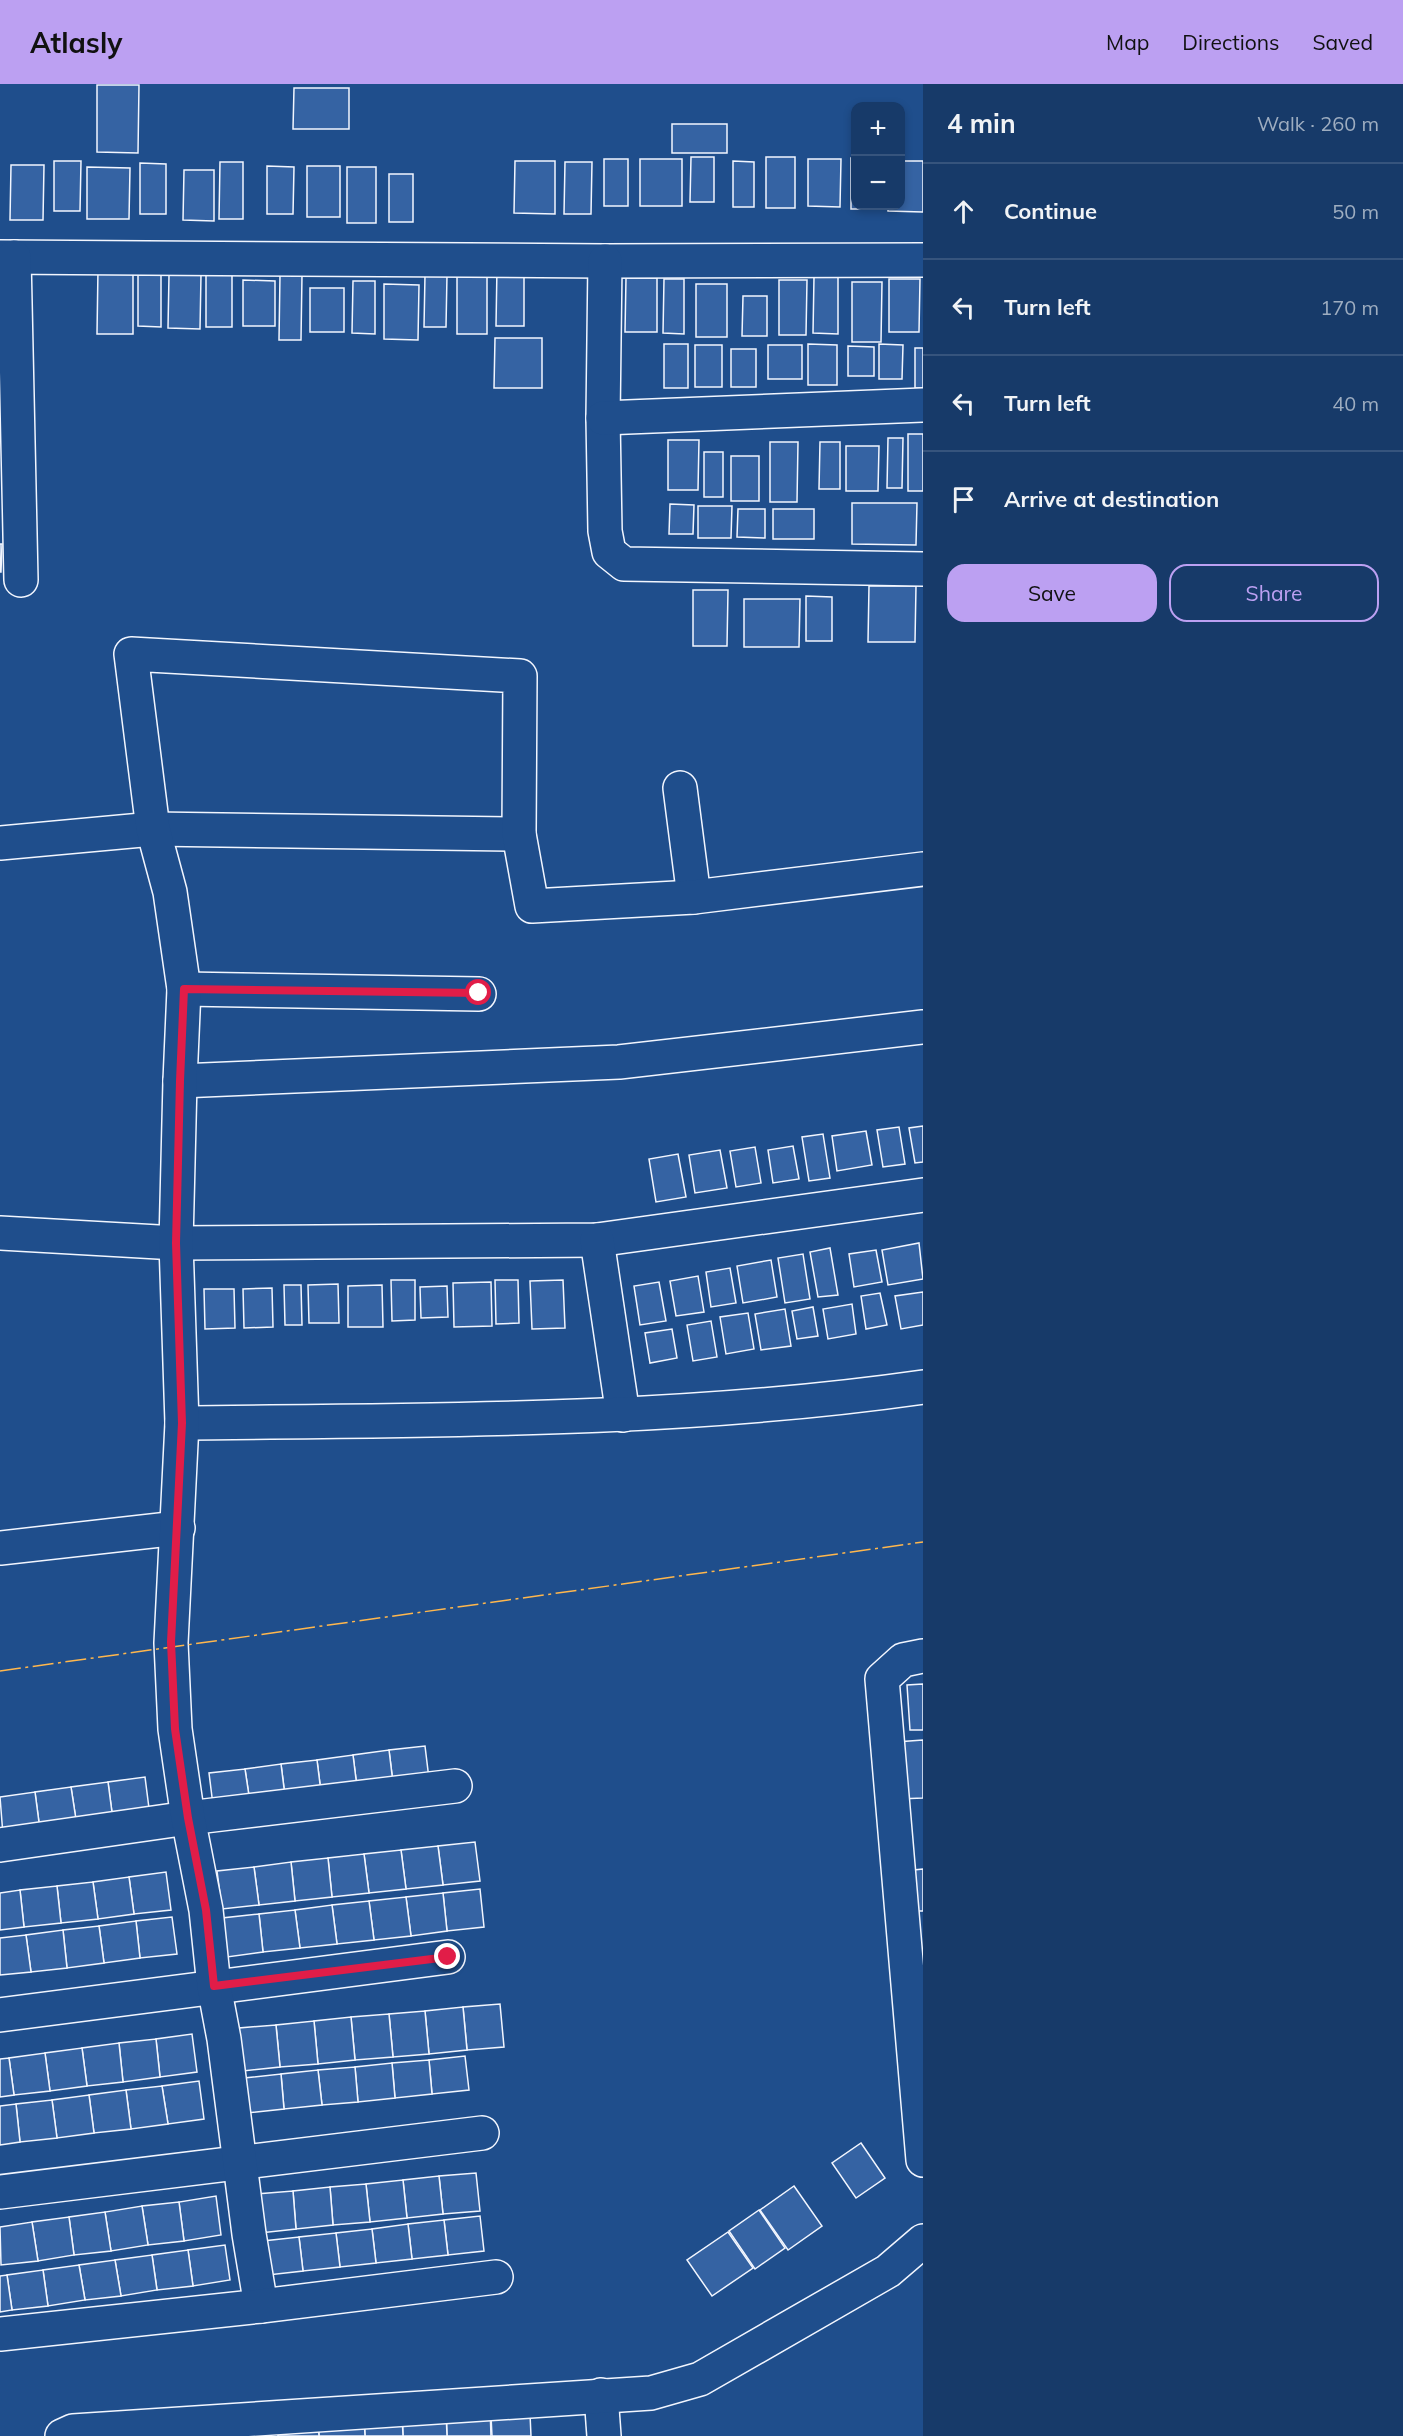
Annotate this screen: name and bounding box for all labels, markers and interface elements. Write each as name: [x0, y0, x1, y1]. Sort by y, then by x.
text: Atlasly: [30, 25, 122, 60]
text: Map: [1106, 29, 1149, 55]
text: Directions: [1182, 29, 1279, 55]
text: Saved: [1312, 29, 1373, 55]
map controls: [851, 102, 905, 210]
button: +: [851, 102, 905, 156]
text: 4 min: [947, 107, 1016, 140]
text: Walk · 260 m: [1257, 111, 1379, 136]
button: −: [851, 156, 905, 210]
icon: ahead: [947, 195, 980, 228]
text: Continue: [1004, 197, 1097, 225]
text: 50 m: [1332, 199, 1379, 224]
icon: left: [947, 291, 980, 324]
text: Turn left: [1004, 293, 1091, 321]
text: 170 m: [1320, 295, 1379, 320]
icon: left: [947, 387, 980, 420]
text: Turn left: [1004, 389, 1091, 417]
text: 40 m: [1332, 391, 1379, 416]
icon: arrive: [947, 483, 980, 516]
text: Arrive at destination: [1004, 485, 1219, 513]
button: Save: [947, 564, 1157, 622]
button: Share: [1169, 564, 1379, 622]
route start: [465, 979, 491, 1005]
route end: [434, 1943, 460, 1969]

